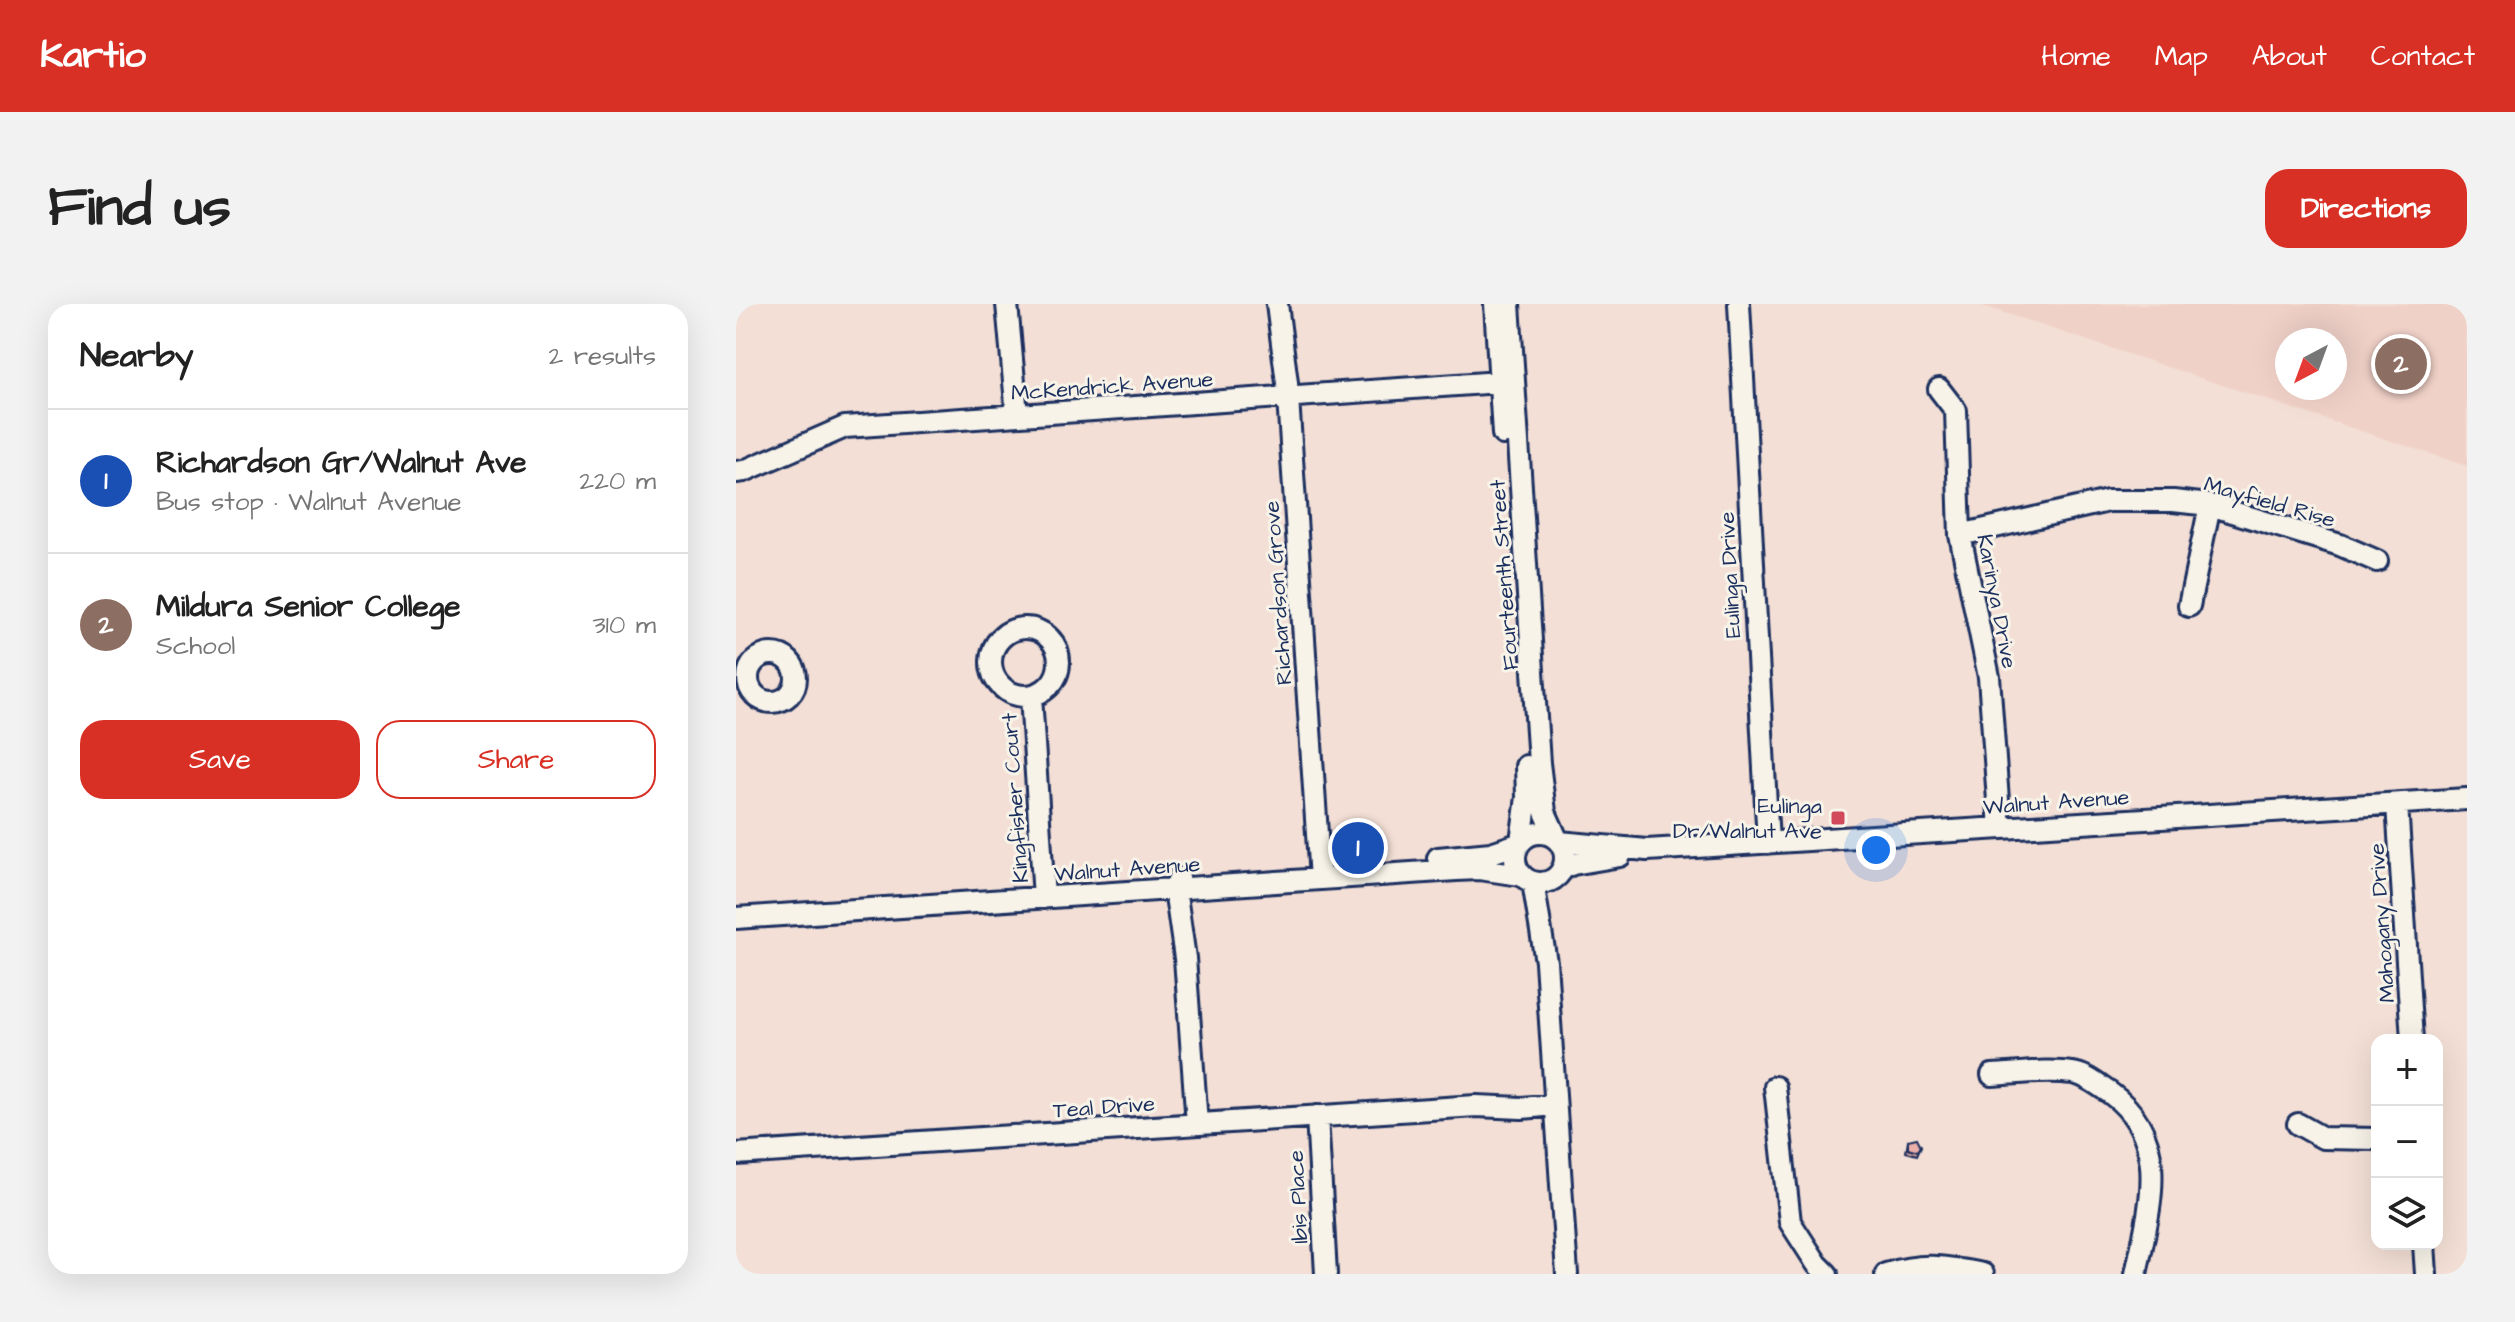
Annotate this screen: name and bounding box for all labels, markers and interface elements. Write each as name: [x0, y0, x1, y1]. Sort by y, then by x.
text: Kartio: [40, 30, 146, 82]
text: Home: [2041, 37, 2111, 76]
text: Map: [2155, 37, 2208, 76]
text: About: [2252, 37, 2327, 76]
text: Contact: [2371, 37, 2475, 76]
text: Find us: [48, 169, 231, 247]
button: Directions: [2265, 169, 2467, 248]
north arrow: [2275, 328, 2347, 400]
text: Nearby: [80, 332, 194, 380]
pin: 2: [2375, 334, 2427, 394]
text: 2 results: [548, 338, 656, 374]
street label: McKendrick Avenue: [1010, 364, 1214, 409]
text: Richardson Gr/Walnut Ave: [156, 442, 526, 484]
text: 1: [104, 463, 108, 499]
text: 220 m: [579, 463, 656, 499]
street label: Mayfield Rise: [2200, 469, 2339, 537]
street label: Fourteenth Street: [1482, 478, 1527, 671]
text: Bus stop · Walnut Avenue: [156, 484, 462, 520]
street label: Richardson Grove: [1257, 500, 1300, 686]
street label: Eulinga Drive: [1712, 511, 1750, 639]
street label: Karinya Drive: [1967, 532, 2025, 671]
text: Mildura Senior College: [156, 586, 460, 628]
text: 2: [99, 607, 113, 643]
text: 310 m: [592, 607, 656, 643]
text: School: [156, 628, 235, 664]
street label: Kingfisher Court: [994, 712, 1038, 884]
button: Save: [80, 720, 360, 799]
button: Share: [376, 720, 656, 799]
street label: Walnut Avenue: [1982, 782, 2130, 823]
place label: Eulinga Dr/Walnut Ave: [1673, 791, 1822, 847]
marker: Eulinga Dr/Walnut Ave: [1829, 809, 1847, 827]
pin: 1: [1332, 818, 1384, 878]
your location: [1856, 830, 1896, 870]
street label: Mahogany Drive: [2361, 842, 2405, 1004]
street label: Walnut Avenue: [1053, 849, 1201, 890]
map controls: [2371, 1034, 2443, 1250]
button: +: [2371, 1034, 2443, 1106]
street label: Teal Drive: [1052, 1088, 1156, 1127]
button: −: [2371, 1106, 2443, 1178]
street label: Ibis Place: [1281, 1149, 1316, 1244]
button: layers: [2371, 1178, 2443, 1250]

